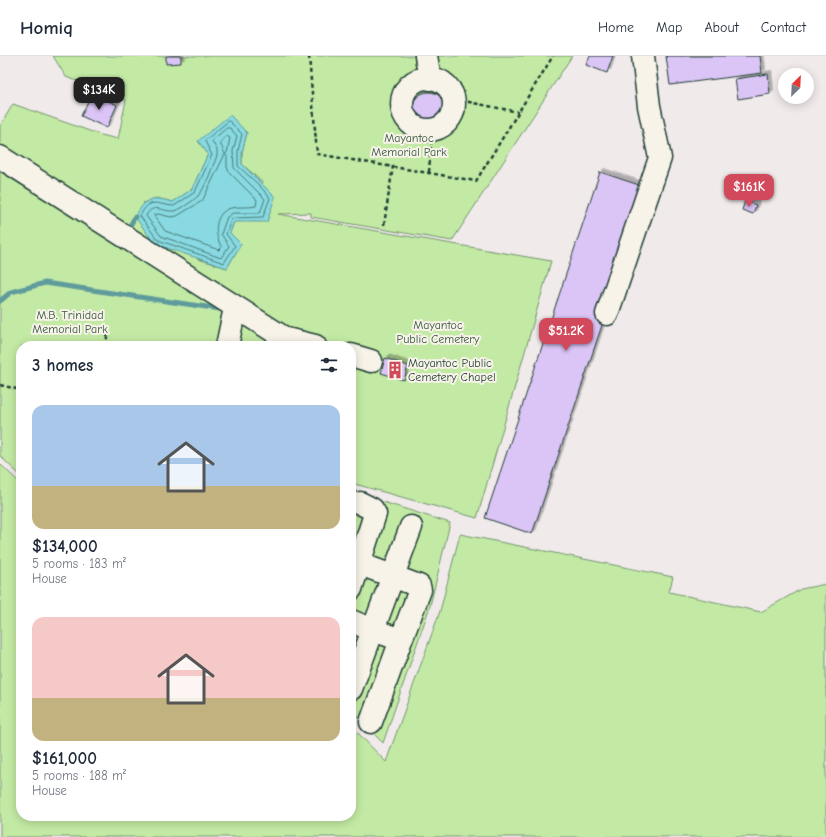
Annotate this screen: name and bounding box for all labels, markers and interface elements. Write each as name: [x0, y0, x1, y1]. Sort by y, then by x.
text: Homiq: [20, 17, 73, 39]
text: Home: [598, 19, 634, 36]
text: Map: [656, 19, 682, 36]
text: About: [704, 19, 739, 36]
text: Contact: [761, 19, 806, 36]
north arrow: [778, 68, 814, 104]
map controls: [778, 68, 814, 104]
pin: $134K: [71, 77, 127, 111]
text: $134K: [83, 82, 115, 97]
park label: Mayantoc Memorial Park: [371, 131, 447, 159]
pin: $161K: [721, 174, 777, 208]
text: $161K: [733, 179, 765, 194]
park label: M.B. Trinidad Memorial Park: [32, 308, 108, 336]
park label: Mayantoc Public Cemetery: [397, 318, 480, 346]
pin: $51.2K: [533, 318, 599, 352]
text: $51.2K: [548, 323, 584, 338]
icon: filters: [318, 354, 340, 376]
text: 3 homes: [32, 356, 93, 375]
place label: Mayantoc Public Cemetery Chapel: [408, 356, 496, 384]
building icon: Mayantoc Public Cemetery Chapel: [385, 360, 405, 380]
icon: home: [150, 431, 222, 503]
text: $134,000: [32, 537, 98, 556]
text: 5 rooms · 183 m²: [32, 556, 126, 571]
text: House: [32, 571, 67, 586]
icon: home: [150, 643, 222, 715]
text: $161,000: [32, 749, 97, 768]
text: 5 rooms · 188 m²: [32, 768, 126, 783]
text: House: [32, 783, 67, 798]

